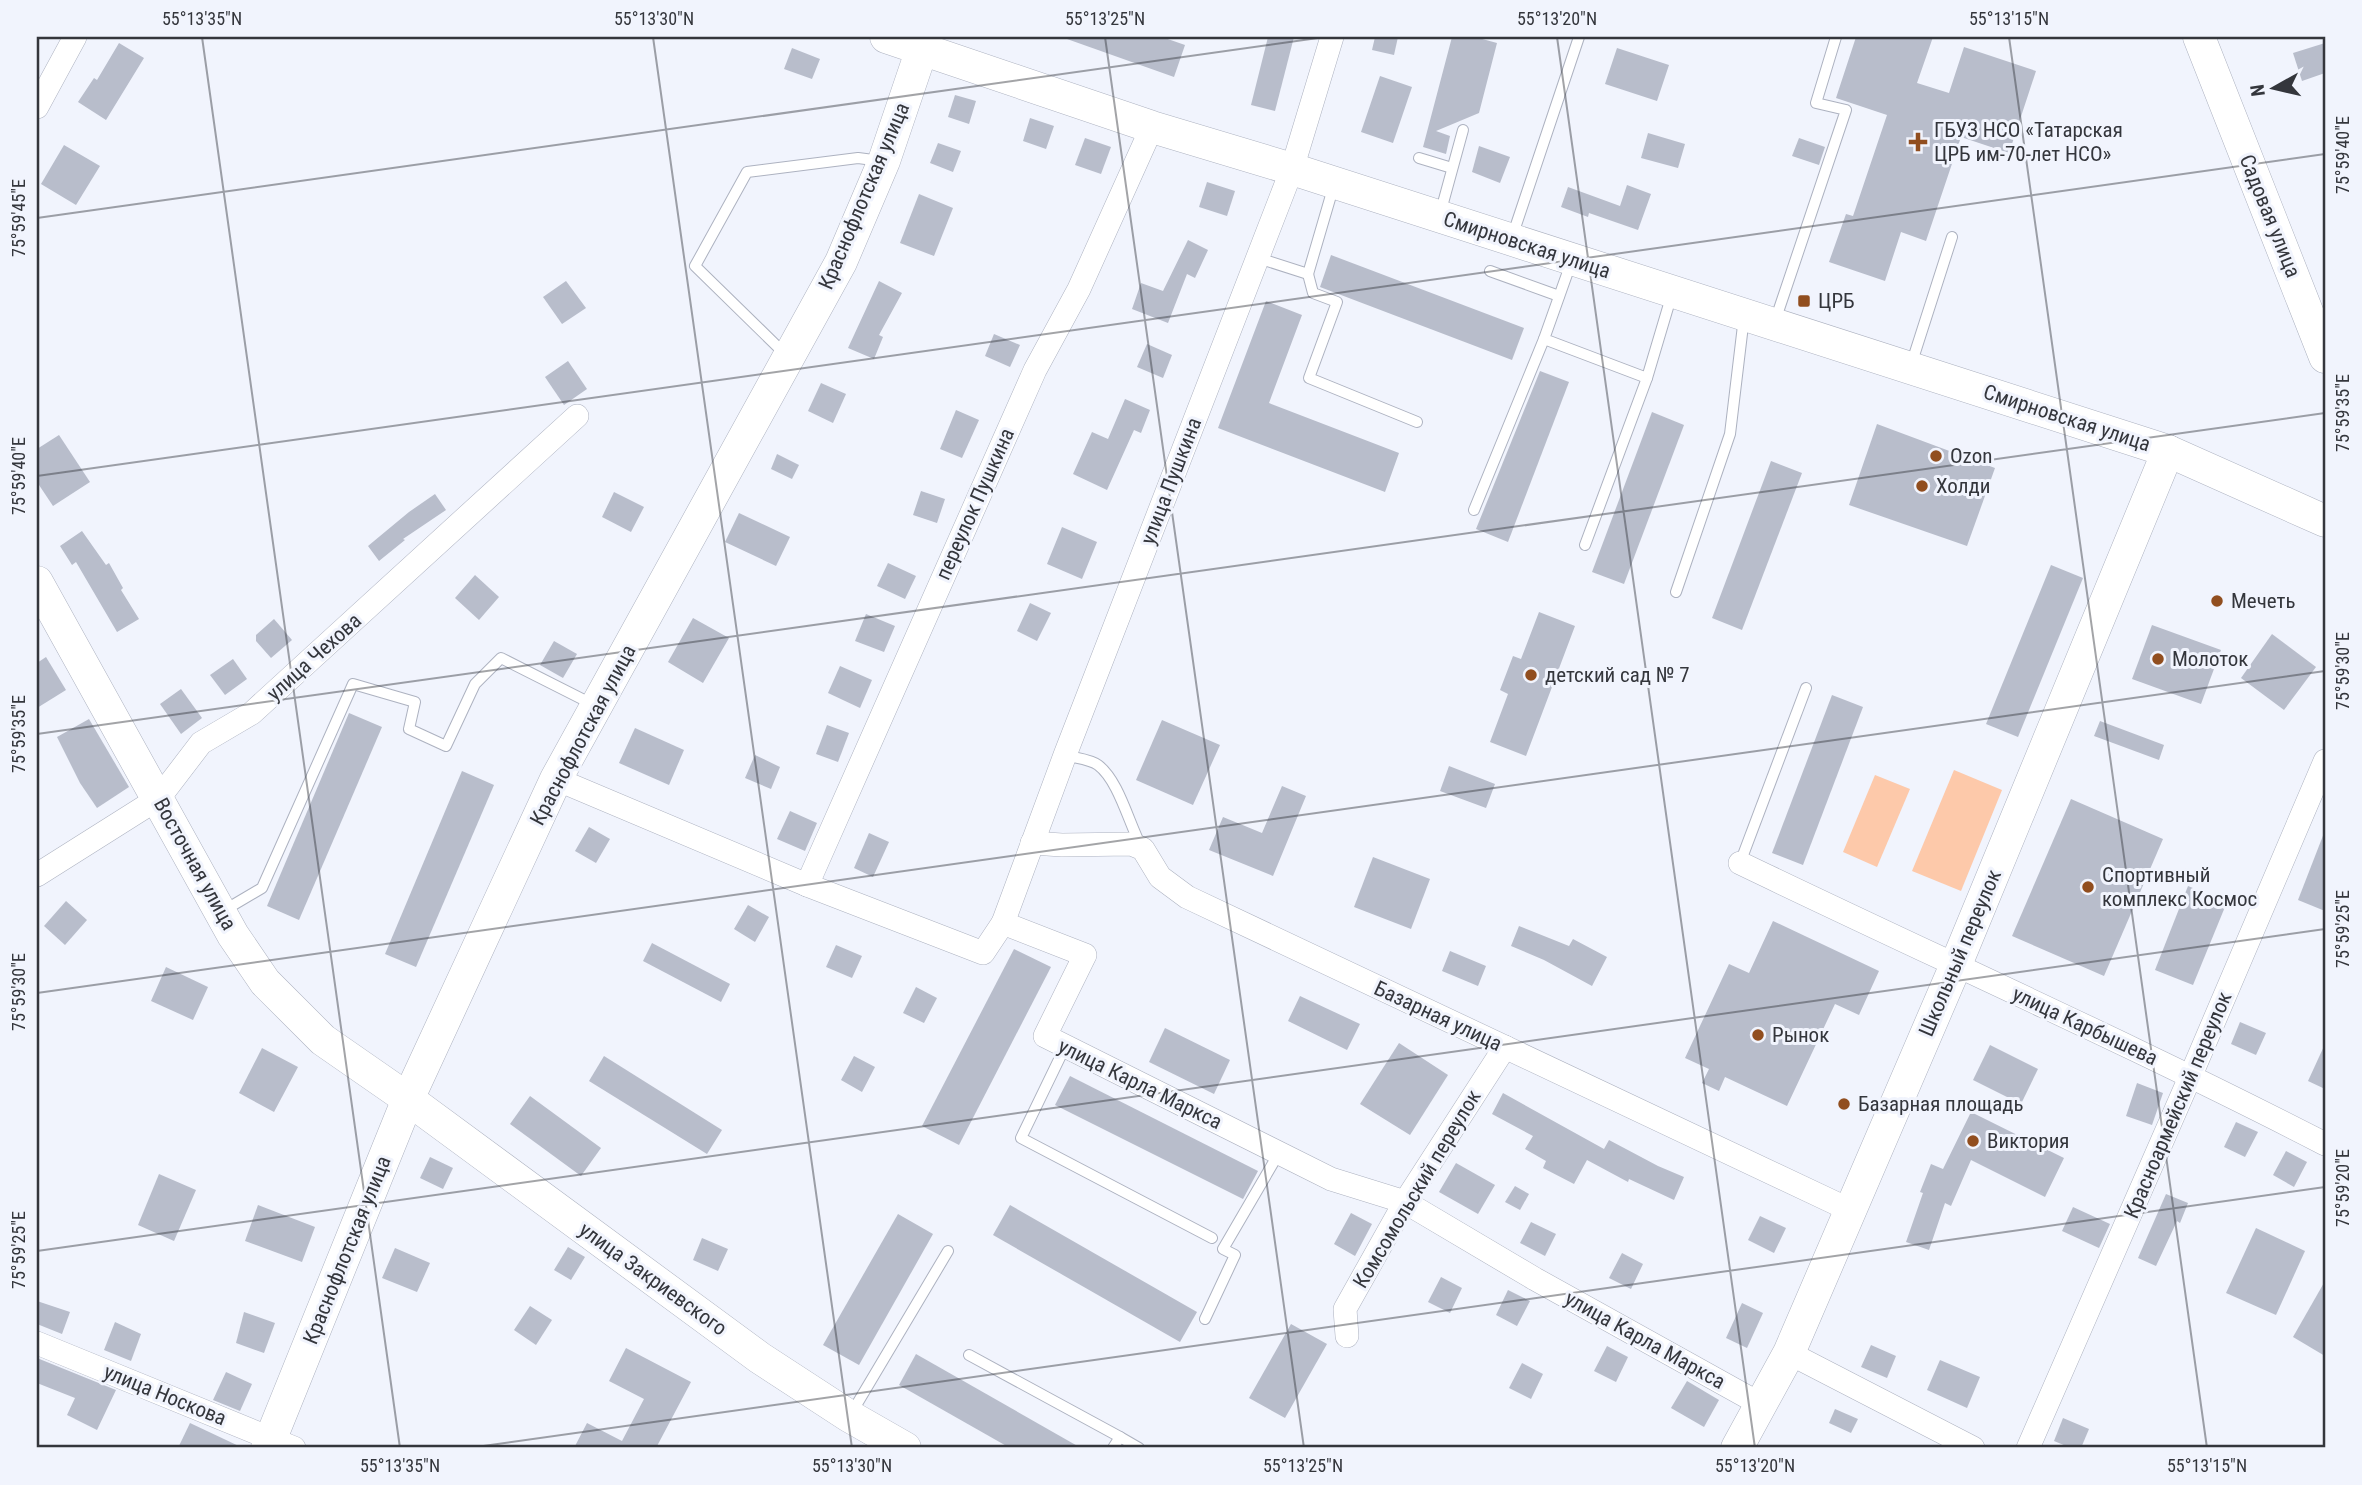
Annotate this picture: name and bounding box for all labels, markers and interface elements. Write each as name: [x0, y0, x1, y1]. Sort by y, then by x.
text: 55°13'35"N: [162, 8, 242, 29]
text: 55°13'30"N: [614, 8, 694, 29]
text: 55°13'25"N: [1065, 8, 1145, 29]
text: 55°13'20"N: [1517, 8, 1597, 29]
text: 55°13'15"N: [1969, 8, 2049, 29]
north arrow: [2240, 52, 2310, 122]
text: N: [2245, 83, 2270, 98]
street label: Краснофлотская улица: [814, 99, 914, 293]
text: 75°59'40"E: [2332, 116, 2353, 194]
place label: ГБУЗ НСО «Татарская ЦРБ им-70-лет НСО»: [1934, 118, 2123, 166]
marker: ГБУЗ НСО «Татарская ЦРБ им-70-лет НСО»: [1908, 132, 1928, 152]
street label: Садовая улица: [2234, 151, 2306, 281]
text: 75°59'45"E: [8, 179, 29, 257]
street label: Смирновская улица: [1441, 207, 1613, 283]
place label: ЦРБ: [1818, 289, 1855, 313]
marker: ЦРБ: [1796, 293, 1812, 309]
text: 75°59'35"E: [2332, 374, 2353, 452]
street label: Смирновская улица: [1981, 380, 2153, 456]
street label: улица Пушкина: [1136, 414, 1206, 548]
street label: переулок Пушкина: [931, 425, 1019, 583]
text: 75°59'40"E: [8, 437, 29, 515]
place label: Ozon: [1950, 444, 1992, 468]
marker: Ozon: [1928, 448, 1944, 464]
place label: Холди: [1936, 474, 1990, 498]
marker: Холди: [1914, 478, 1930, 494]
place label: Мечеть: [2231, 589, 2296, 613]
marker: Мечеть: [2209, 593, 2225, 609]
street label: улица Чехова: [262, 609, 366, 705]
text: 75°59'30"E: [2332, 632, 2353, 710]
street label: Краснофлотская улица: [525, 641, 641, 829]
place label: Молоток: [2172, 647, 2248, 671]
marker: Молоток: [2150, 651, 2166, 667]
place label: детский сад № 7: [1545, 663, 1690, 687]
marker: детский сад № 7: [1523, 667, 1539, 683]
text: 75°59'35"E: [8, 695, 29, 773]
street label: Восточная улица: [149, 794, 241, 934]
place label: Спортивный комплекс Космос: [2102, 863, 2257, 911]
street label: Школьный переулок: [1914, 866, 2006, 1040]
marker: Спортивный комплекс Космос: [2080, 879, 2096, 895]
text: 75°59'25"E: [2332, 890, 2353, 968]
text: 75°59'30"E: [8, 953, 29, 1031]
street label: Базарная улица: [1370, 976, 1506, 1056]
street label: улица Карбышева: [2009, 982, 2161, 1070]
street label: Красноармейский переулок: [2119, 988, 2237, 1222]
place label: Рынок: [1772, 1023, 1829, 1047]
marker: Рынок: [1750, 1027, 1766, 1043]
street label: улица Карла Маркса: [1054, 1034, 1226, 1134]
street label: Комсомольский переулок: [1348, 1086, 1486, 1292]
place label: Базарная площадь: [1858, 1092, 2024, 1116]
marker: Базарная площадь: [1836, 1096, 1852, 1112]
place label: Виктория: [1987, 1129, 2069, 1153]
marker: Виктория: [1965, 1133, 1981, 1149]
text: 75°59'20"E: [2332, 1149, 2353, 1227]
street label: Краснофлотская улица: [298, 1152, 396, 1348]
text: 75°59'25"E: [8, 1211, 29, 1289]
street label: улица Закриевского: [575, 1217, 731, 1341]
street label: улица Карла Маркса: [1561, 1286, 1729, 1394]
street label: улица Носкова: [100, 1360, 230, 1430]
text: 55°13'35"N: [360, 1455, 440, 1476]
text: 55°13'30"N: [812, 1455, 892, 1476]
text: 55°13'25"N: [1263, 1455, 1343, 1476]
text: 55°13'20"N: [1715, 1455, 1795, 1476]
text: 55°13'15"N: [2167, 1455, 2247, 1476]

